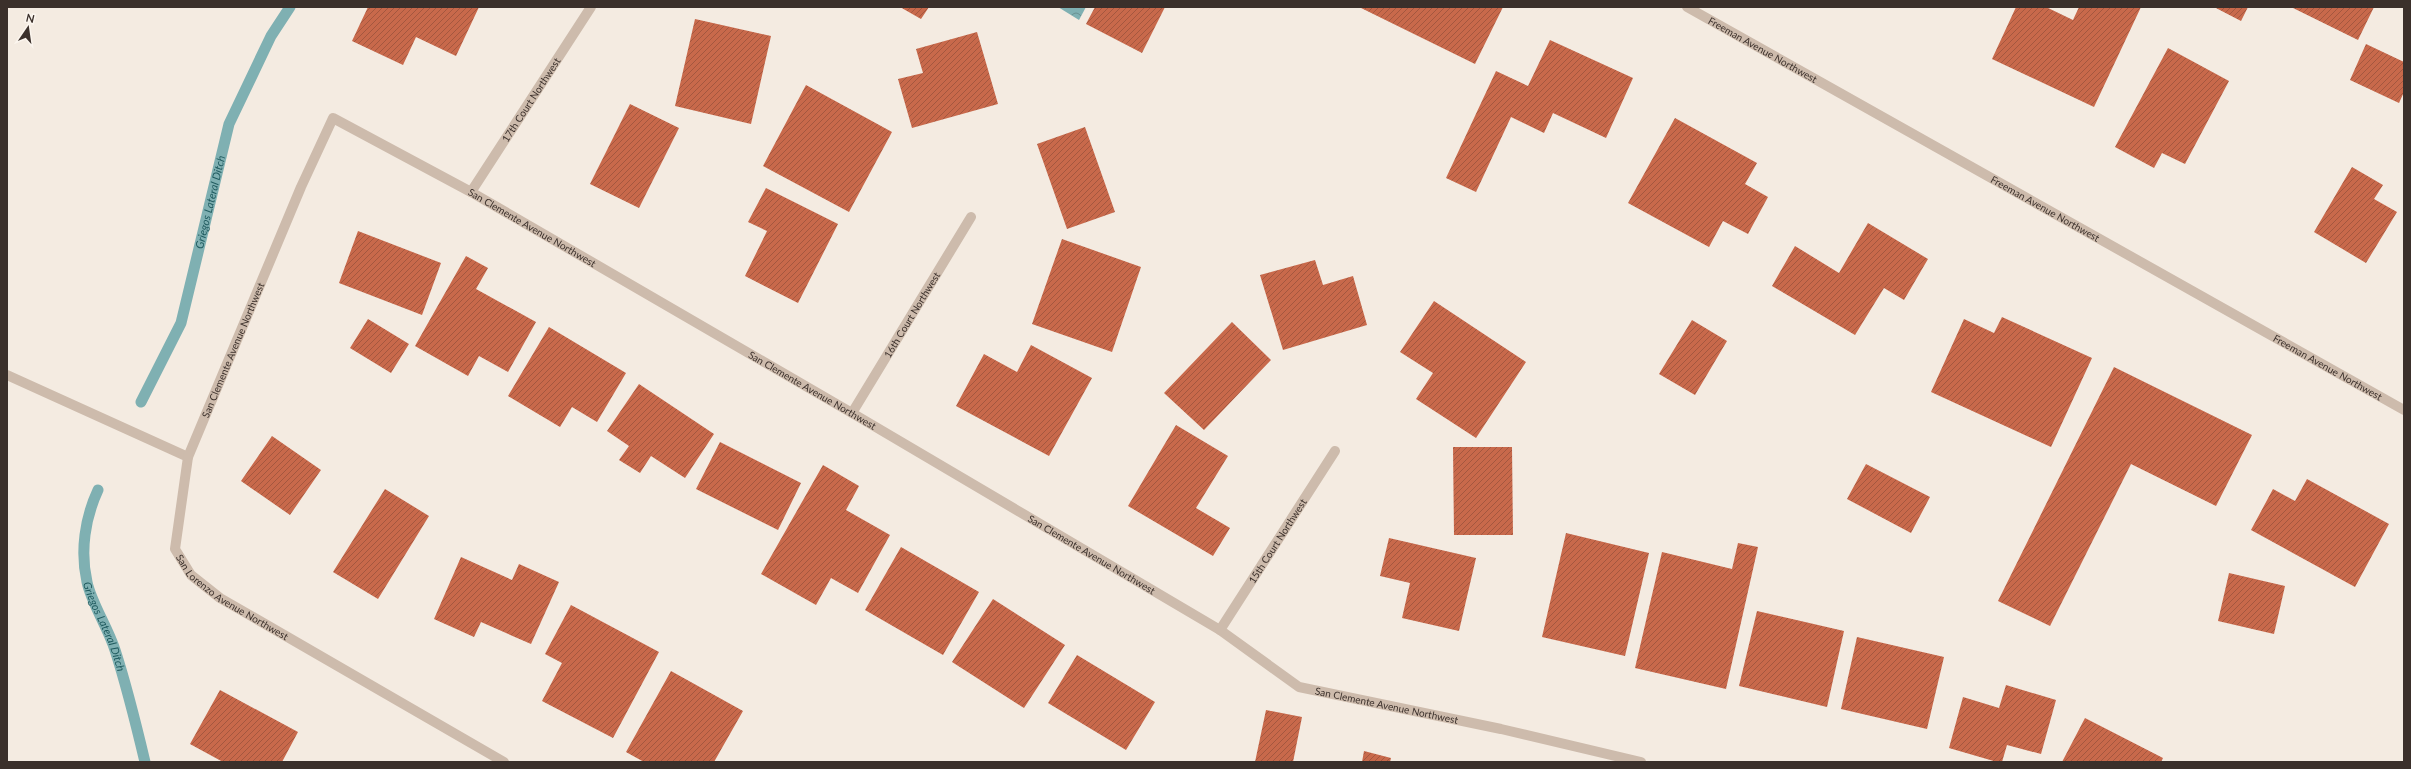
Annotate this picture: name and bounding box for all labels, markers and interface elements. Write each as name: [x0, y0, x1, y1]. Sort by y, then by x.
north arrow: [8, 8, 48, 48]
text: N: [25, 10, 36, 25]
street label: Freeman Avenue Northwest: [1706, 14, 1820, 85]
street label: 17th Court Northwest: [499, 55, 563, 144]
water label: Griegos Lateral Ditch: [192, 154, 227, 250]
street label: Freeman Avenue Northwest: [1989, 173, 2102, 244]
street label: San Clemente Avenue Northwest: [466, 186, 598, 269]
street label: 16th Court Northwest: [881, 269, 942, 360]
street label: San Clemente Avenue Northwest: [199, 280, 267, 419]
street label: Freeman Avenue Northwest: [2271, 332, 2385, 403]
street label: San Clemente Avenue Northwest: [746, 348, 879, 432]
street label: 15th Court Northwest: [1246, 496, 1309, 585]
street label: San Clemente Avenue Northwest: [1026, 512, 1158, 597]
street label: San Lorenzo Avenue Northwest: [174, 552, 291, 642]
water label: Griegos Lateral Ditch: [81, 580, 128, 673]
street label: San Clemente Avenue Northwest: [1314, 685, 1460, 726]

